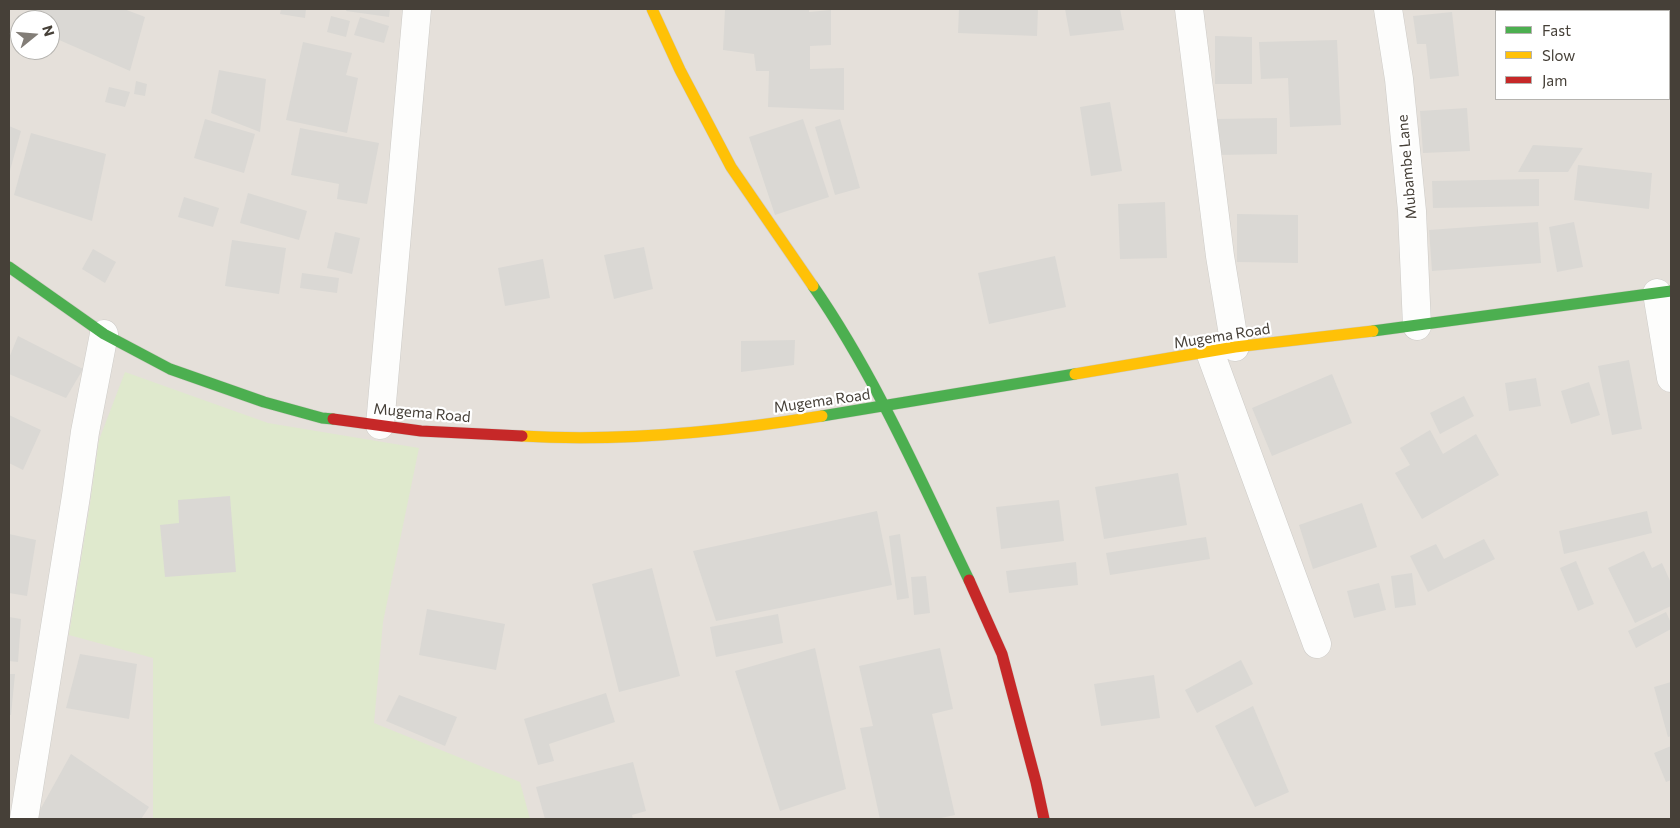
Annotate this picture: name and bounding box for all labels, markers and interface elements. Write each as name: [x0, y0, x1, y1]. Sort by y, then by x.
north arrow: [10, 10, 60, 60]
legend: [1495, 10, 1670, 100]
text: Fast: [1542, 21, 1571, 39]
text: N: [39, 23, 59, 38]
text: Slow: [1542, 46, 1575, 64]
text: Jam: [1542, 71, 1567, 89]
street label: Mubambe Lane: [1393, 114, 1421, 220]
street label: Mugema Road: [1172, 319, 1272, 353]
street label: Mugema Road: [773, 385, 871, 417]
street label: Mugema Road: [373, 400, 471, 426]

